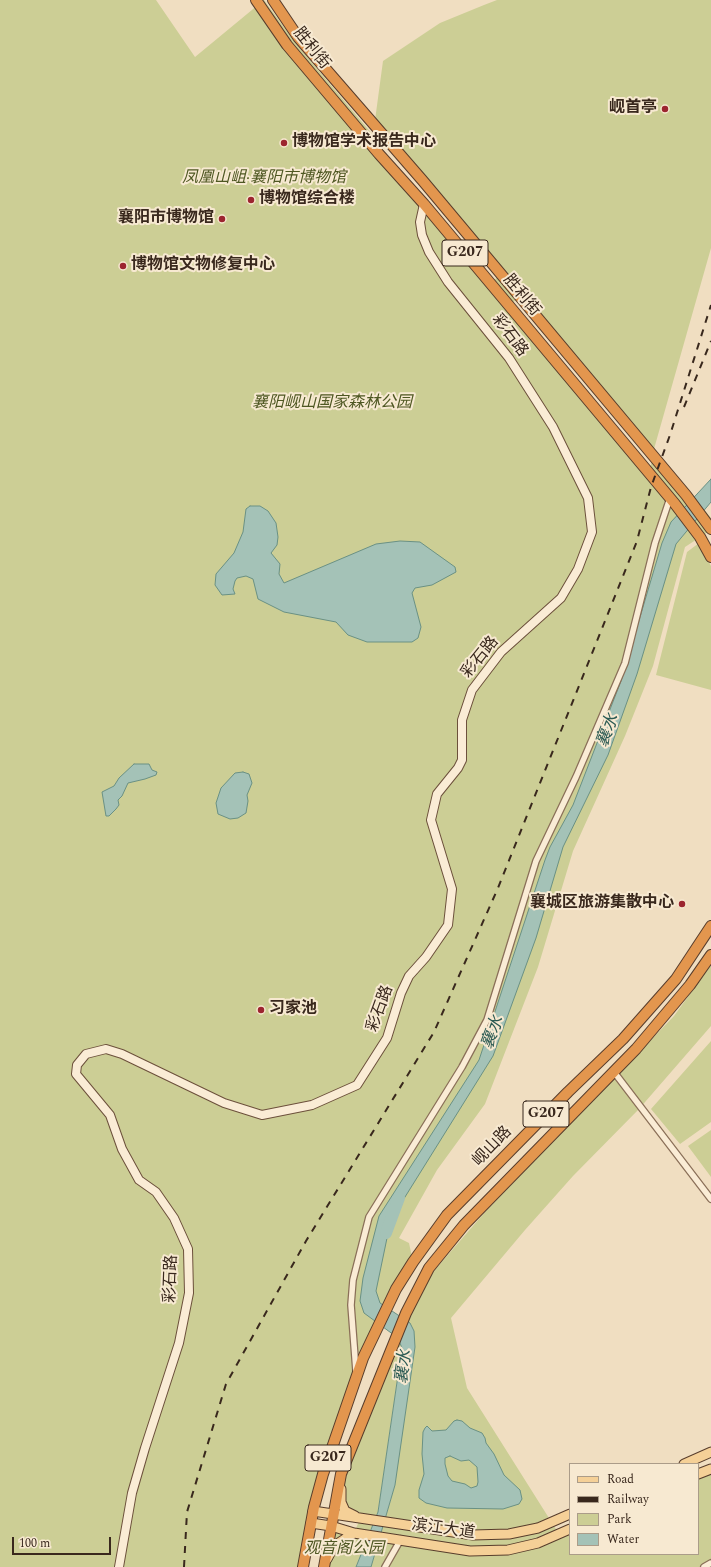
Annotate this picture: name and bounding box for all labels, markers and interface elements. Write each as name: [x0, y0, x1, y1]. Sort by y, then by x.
street label: 胜利街: [288, 24, 334, 74]
place label: 岘首亭: [609, 99, 657, 119]
marker: 岘首亭: [660, 104, 670, 114]
place label: 博物馆学术报告中心: [292, 133, 436, 153]
marker: 博物馆学术报告中心: [279, 138, 289, 148]
park label: 凤凰山岨·襄阳市博物馆: [182, 169, 346, 189]
place label: 博物馆综合楼: [259, 190, 355, 210]
marker: 博物馆综合楼: [246, 195, 256, 205]
place label: 襄阳市博物馆: [118, 209, 214, 229]
marker: 襄阳市博物馆: [217, 214, 227, 224]
road number: G207: [442, 240, 488, 266]
place label: 博物馆文物修复中心: [131, 256, 275, 276]
marker: 博物馆文物修复中心: [118, 261, 128, 271]
street label: 胜利街: [498, 271, 544, 321]
street label: 彩石路: [487, 311, 531, 361]
park label: 襄阳岘山国家森林公园: [252, 394, 412, 414]
street label: 彩石路: [458, 633, 504, 683]
water label: 襄水: [593, 711, 625, 751]
place label: 襄城区旅游集散中心: [530, 894, 674, 914]
marker: 襄城区旅游集散中心: [677, 899, 687, 909]
street label: 彩石路: [364, 983, 398, 1035]
place label: 习家池: [269, 1000, 317, 1020]
marker: 习家池: [256, 1005, 266, 1015]
water label: 襄水: [479, 1014, 509, 1052]
road number: G207: [523, 1101, 569, 1127]
street label: 岘山路: [469, 1123, 517, 1171]
street label: 彩石路: [162, 1255, 182, 1303]
water label: 襄水: [393, 1349, 417, 1385]
road number: G207: [305, 1445, 351, 1471]
legend: [569, 1463, 699, 1555]
text: Road: [607, 1470, 634, 1489]
text: Railway: [607, 1490, 649, 1509]
text: Park: [607, 1510, 632, 1529]
street label: 滨江大道: [410, 1516, 476, 1544]
scale bar: [14, 1529, 113, 1555]
text: Water: [607, 1530, 639, 1549]
text: 100 m: [19, 1534, 50, 1553]
park label: 观音阁公园: [304, 1540, 384, 1560]

